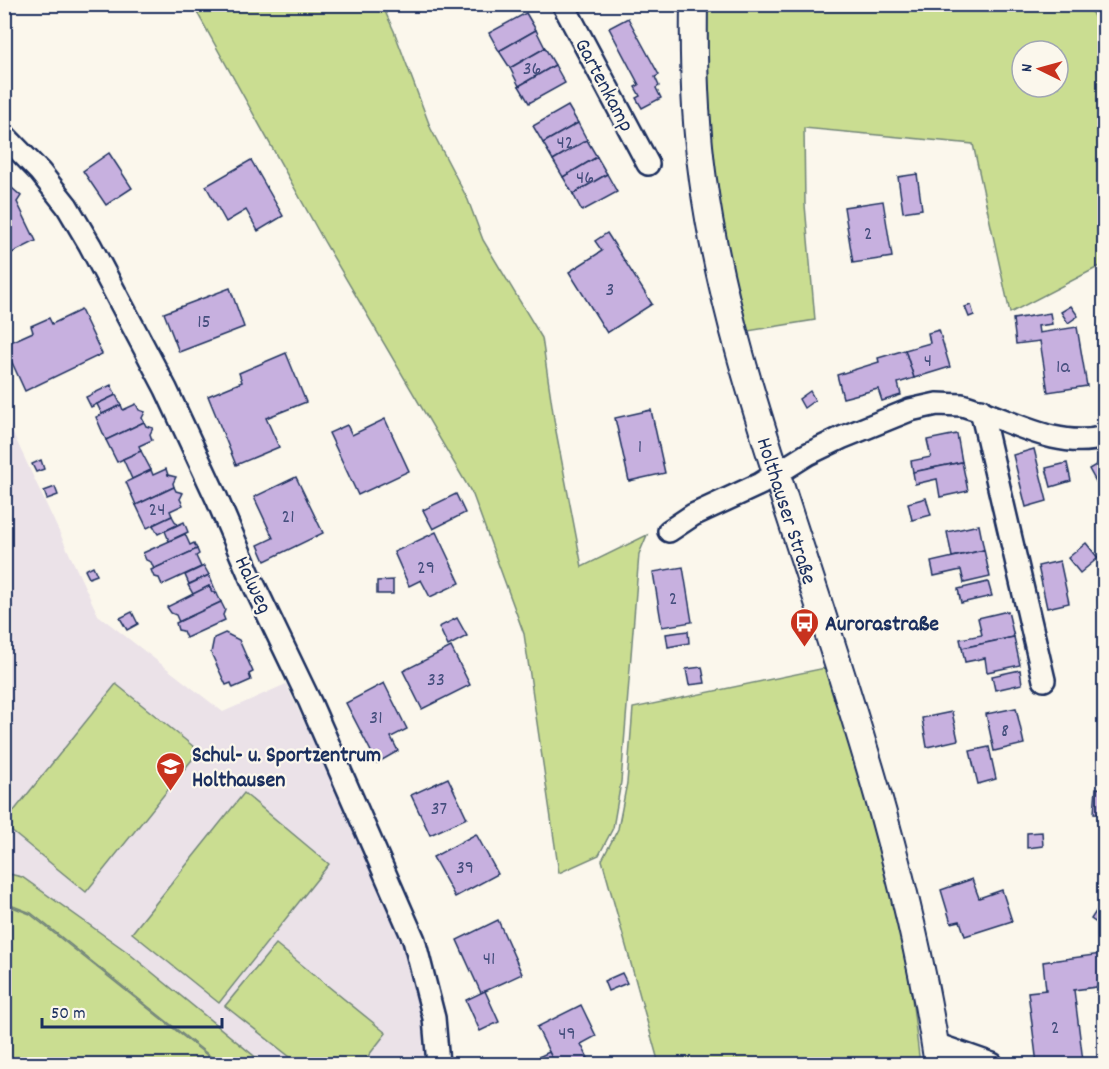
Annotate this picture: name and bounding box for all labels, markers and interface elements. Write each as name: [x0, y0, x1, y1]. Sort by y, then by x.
street label: Gartenkamp: [565, 33, 641, 138]
north arrow: [1010, 39, 1070, 99]
house number: 36: [523, 56, 541, 84]
text: N: [1016, 63, 1039, 73]
house number: 42: [556, 130, 574, 158]
house number: 46: [576, 165, 594, 193]
house number: 2: [864, 221, 872, 249]
house number: 3: [606, 277, 614, 305]
house number: 15: [197, 309, 211, 337]
house number: 4: [924, 348, 932, 376]
house number: 1a: [1056, 354, 1070, 382]
house number: 1: [638, 434, 642, 462]
street label: Holthauser Straße: [747, 434, 823, 589]
house number: 24: [148, 497, 166, 525]
house number: 21: [281, 504, 295, 532]
street label: Halweg: [225, 552, 279, 619]
house number: 29: [417, 555, 435, 583]
house number: 2: [669, 586, 677, 614]
bus stop icon: Aurorastraße: [788, 606, 820, 648]
place label: Aurorastraße: [825, 610, 939, 641]
house number: 33: [427, 667, 445, 695]
house number: 31: [369, 705, 383, 733]
house number: 8: [1001, 718, 1009, 746]
place label: Schul- u. Sportzentrum Holthausen: [192, 741, 381, 797]
school or university icon: Schul- u. Sportzentrum Holthausen: [155, 750, 187, 792]
house number: 37: [431, 796, 447, 824]
house number: 39: [456, 855, 474, 883]
house number: 41: [483, 946, 495, 974]
scale bar: [42, 991, 222, 1029]
text: 50 m: [51, 1002, 86, 1027]
house number: 2: [1051, 1015, 1059, 1043]
house number: 49: [558, 1021, 576, 1049]

